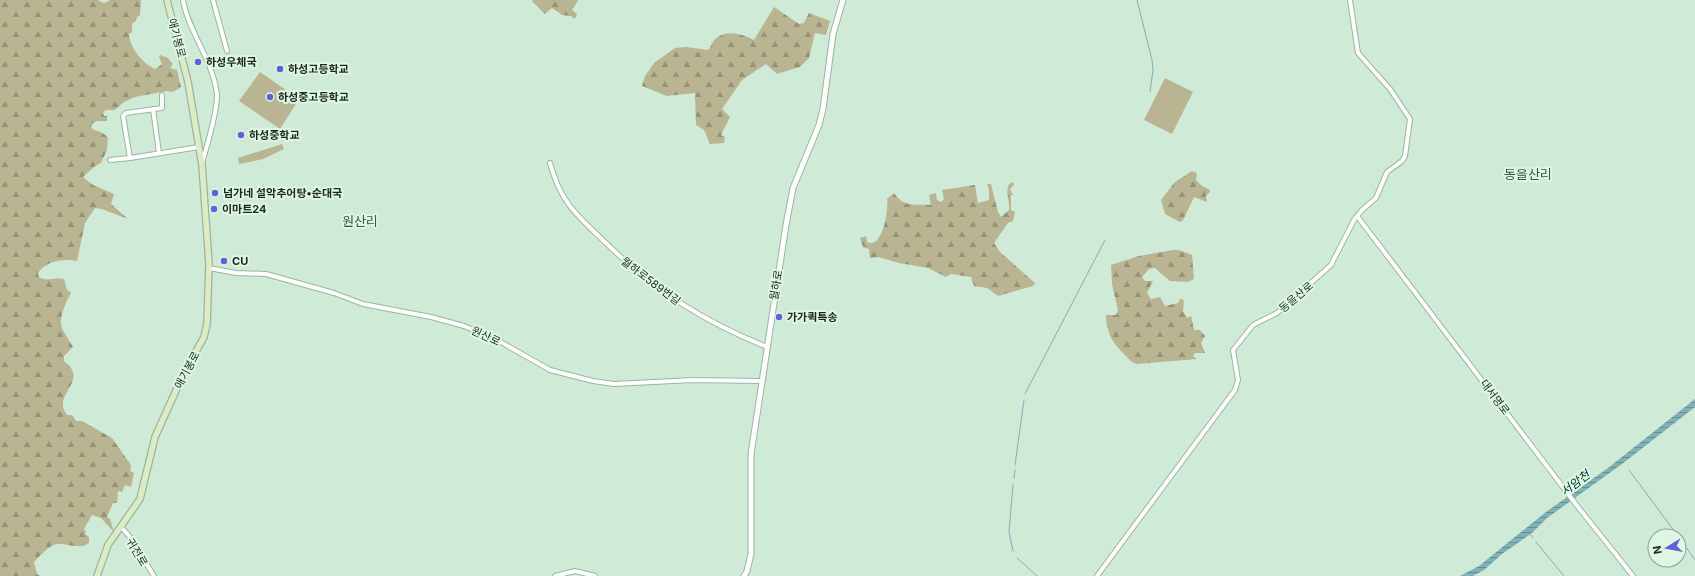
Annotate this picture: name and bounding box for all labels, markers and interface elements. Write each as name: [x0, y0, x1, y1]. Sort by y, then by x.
street label: 애기봉로: [165, 17, 189, 59]
place label: 하성우체국: [206, 55, 257, 69]
marker: 하성우체국: [193, 57, 203, 67]
place label: 하성고등학교: [288, 62, 349, 76]
marker: 하성고등학교: [275, 64, 285, 74]
place label: 하성중고등학교: [278, 90, 349, 104]
marker: 하성중고등학교: [265, 92, 275, 102]
place label: 하성중학교: [249, 128, 300, 142]
marker: 하성중학교: [236, 130, 246, 140]
district label: 동을산리: [1504, 166, 1552, 182]
place label: 넘가네 설악추어탕•순대국: [223, 186, 342, 200]
marker: 넘가네 설악추어탕•순대국: [210, 188, 220, 198]
place label: 이마트24: [222, 202, 267, 216]
marker: 이마트24: [209, 204, 219, 214]
district label: 원산리: [342, 213, 378, 229]
place label: CU: [232, 254, 248, 268]
street label: 월하로589번길: [618, 254, 684, 308]
marker: CU: [219, 256, 229, 266]
street label: 월하로: [767, 269, 785, 301]
street label: 동을산로: [1276, 279, 1316, 315]
place label: 가가퀵특송: [787, 310, 838, 324]
marker: 가가퀵특송: [774, 312, 784, 322]
street label: 원산로: [469, 323, 503, 349]
street label: 애기봉로: [171, 349, 203, 391]
street label: 대서명로: [1477, 377, 1513, 417]
water label: 서암천: [1557, 466, 1594, 499]
north arrow: [1647, 528, 1687, 568]
street label: 귀전로: [123, 535, 151, 569]
text: N: [1650, 544, 1665, 555]

